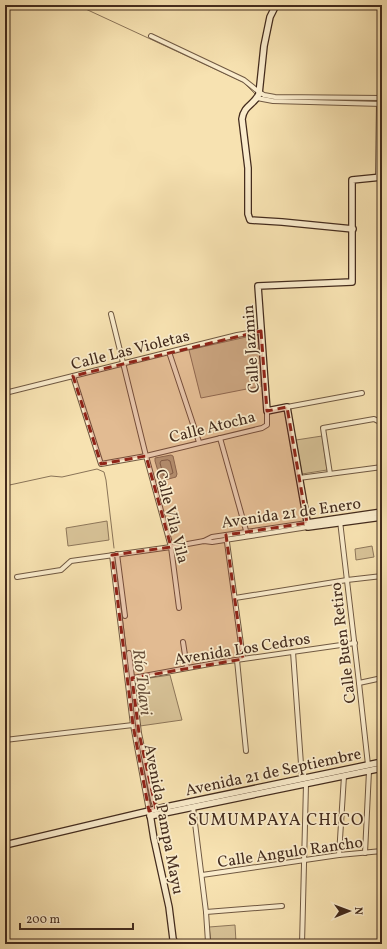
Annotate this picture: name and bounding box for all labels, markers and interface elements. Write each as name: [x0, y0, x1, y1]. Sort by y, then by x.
street label: Calle Jazmin: [238, 304, 266, 394]
street label: Calle Las Violetas: [69, 326, 192, 376]
street label: Calle Atocha: [167, 407, 258, 449]
street label: Calle Vila Vila: [149, 467, 193, 566]
street label: Avenida 21 de Enero: [220, 493, 362, 535]
street label: Calle Buen Retiro: [326, 581, 362, 705]
street label: Avenida Los Cedros: [173, 628, 312, 672]
water label: Río Tolavi: [126, 648, 157, 717]
street label: Avenida Pampa Mayu: [138, 742, 188, 896]
street label: Avenida 21 de Septiembre: [183, 744, 363, 802]
district label: SUMUMPAYA CHICO: [188, 809, 364, 832]
street label: Calle Angulo Rancho: [216, 832, 364, 874]
north arrow: [329, 891, 369, 931]
scale bar: [20, 905, 133, 931]
text: N: [350, 907, 365, 915]
text: 200 m: [26, 912, 60, 928]

